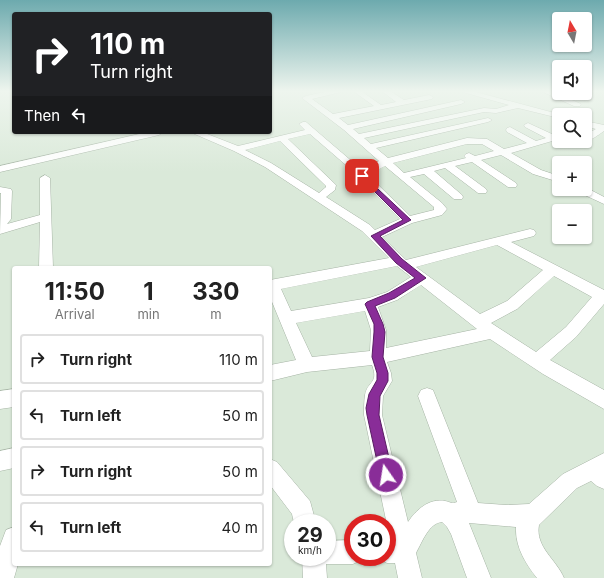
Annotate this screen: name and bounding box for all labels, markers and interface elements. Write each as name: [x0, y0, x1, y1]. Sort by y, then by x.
north arrow: [552, 12, 592, 52]
map controls: [552, 12, 592, 244]
text: 110 m: [90, 27, 165, 61]
icon: right: [24, 28, 76, 80]
button: sound: [552, 60, 592, 100]
text: Turn right: [90, 61, 173, 82]
icon: left: [68, 104, 90, 126]
text: Then: [24, 106, 60, 125]
button: search: [552, 108, 592, 148]
button: +: [552, 156, 592, 196]
pin: [345, 159, 379, 193]
icon: arrive: [351, 165, 373, 187]
button: −: [552, 204, 592, 244]
text: 11:50: [45, 277, 105, 306]
text: 1: [143, 277, 154, 306]
text: 330: [192, 277, 239, 306]
text: Arrival: [55, 306, 95, 322]
text: min: [137, 306, 160, 322]
text: m: [210, 306, 222, 322]
icon: right: [26, 348, 48, 370]
text: Turn right: [60, 350, 132, 369]
text: 110 m: [219, 350, 258, 369]
icon: left: [26, 404, 48, 426]
text: Turn left: [60, 406, 121, 425]
text: 50 m: [222, 406, 258, 425]
position arrow: [365, 454, 407, 496]
icon: right: [26, 460, 48, 482]
text: Turn right: [60, 462, 132, 481]
text: 50 m: [222, 462, 258, 481]
speed limit sign: 30: [344, 514, 396, 566]
icon: left: [26, 516, 48, 538]
text: Turn left: [60, 518, 121, 537]
text: 40 m: [221, 518, 258, 537]
text: 29: [297, 523, 323, 547]
text: km/h: [298, 544, 322, 556]

